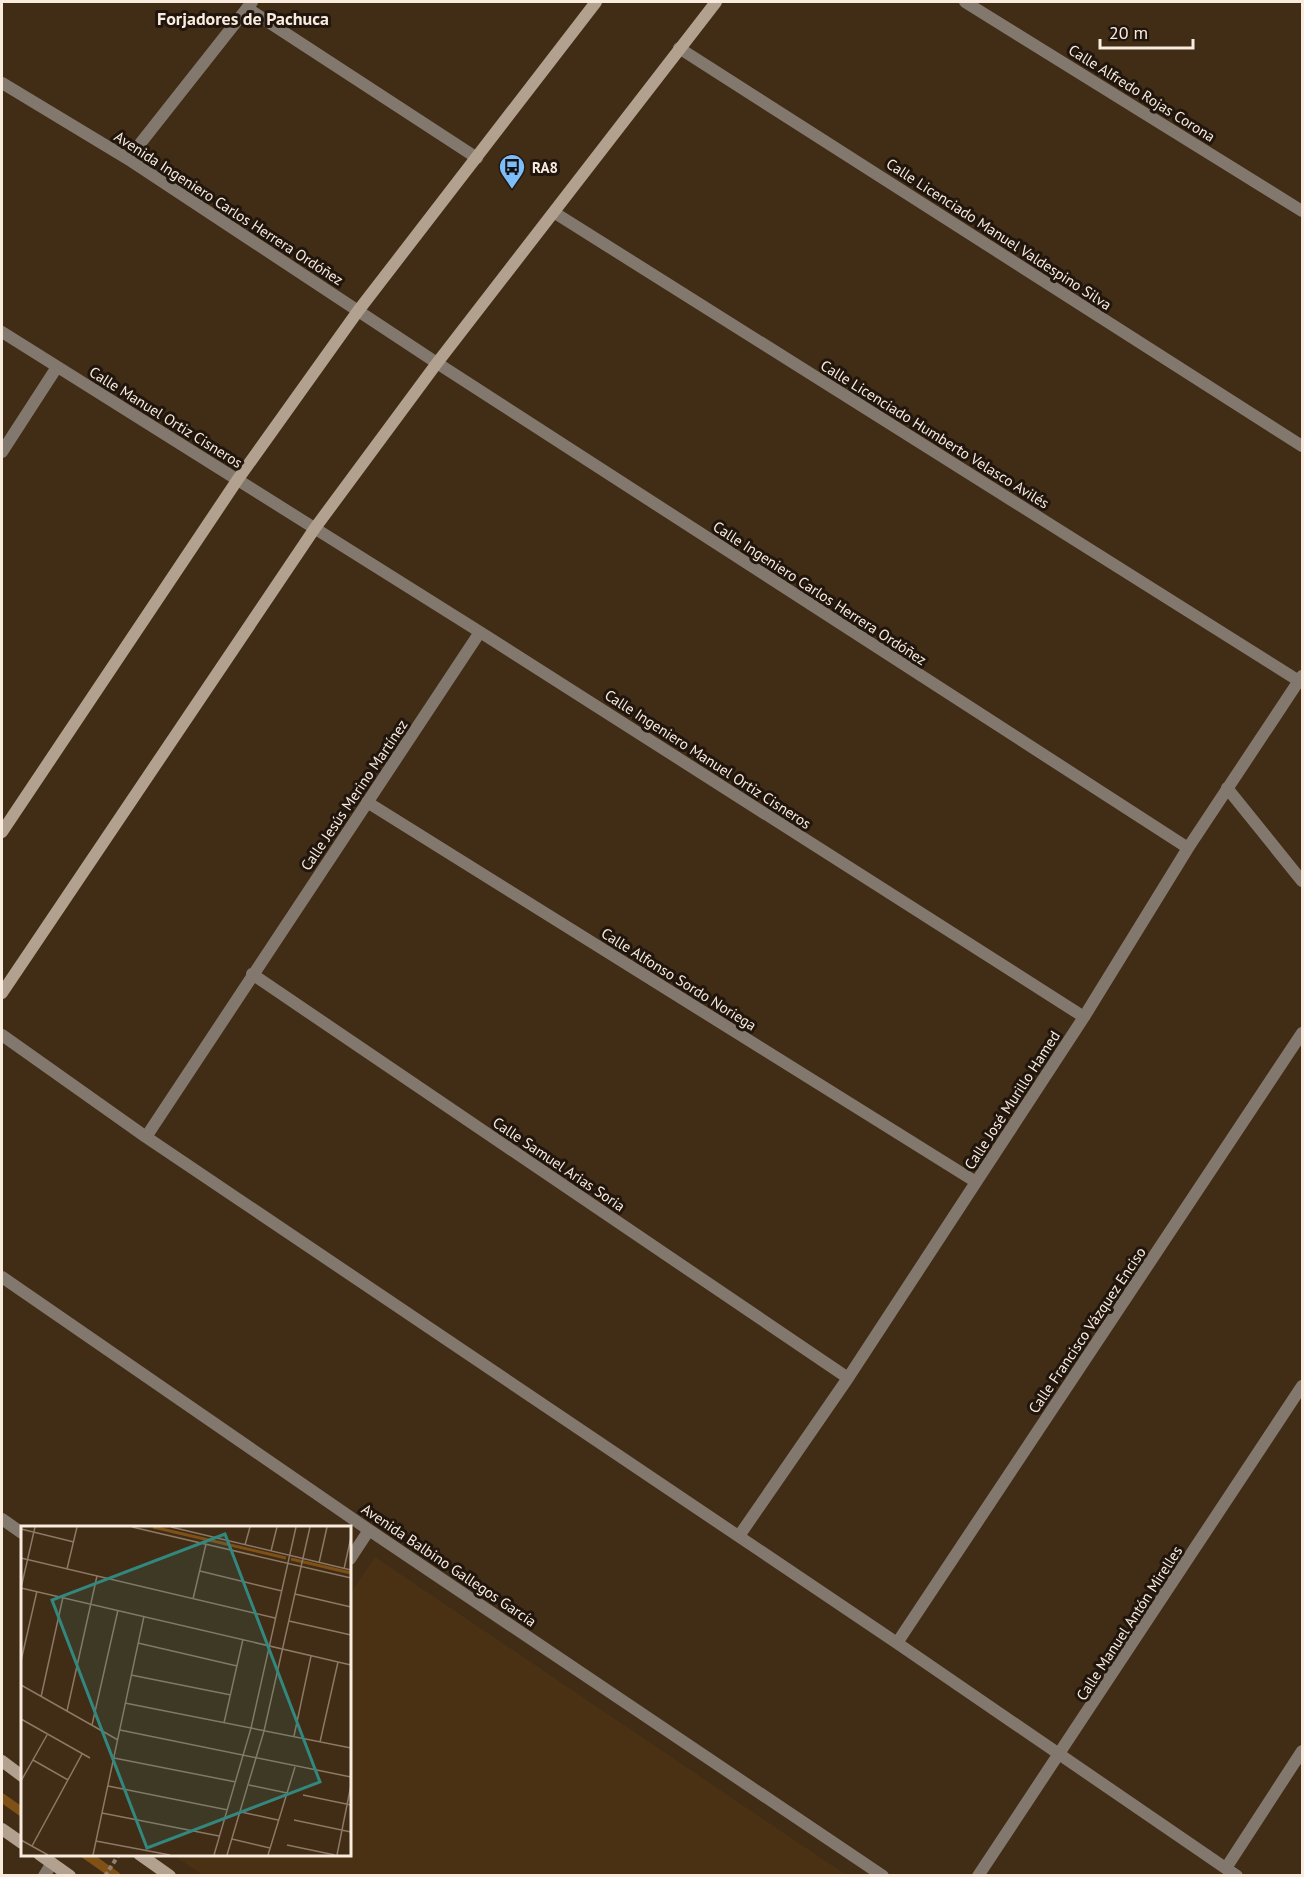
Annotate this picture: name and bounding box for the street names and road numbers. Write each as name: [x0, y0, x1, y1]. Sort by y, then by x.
street label: Calle Alfredo Rojas Corona: [1065, 40, 1219, 146]
street label: Avenida Ingeniero Carlos Herrera Ordóñez: [111, 127, 347, 289]
street label: Calle Licenciado Manuel Valdespino Silva: [883, 154, 1115, 314]
street label: Calle Licenciado Humberto Velasco Avilés: [817, 356, 1053, 512]
street label: Calle Manuel Ortiz Cisneros: [86, 362, 246, 472]
street label: Calle Ingeniero Carlos Herrera Ordóñez: [710, 517, 930, 669]
street label: Calle Ingeniero Manuel Ortiz Cisneros: [601, 685, 815, 833]
street label: Calle Jesús Merino Martínez: [296, 716, 412, 874]
street label: Calle Alfonso Sordo Noriega: [598, 923, 760, 1035]
street label: Calle José Murillo Hamed: [960, 1027, 1064, 1173]
street label: Calle Samuel Arias Soria: [489, 1113, 629, 1215]
street label: Calle Francisco Vázquez Enciso: [1024, 1243, 1150, 1417]
street label: Avenida Balbino Gallegos García: [358, 1499, 540, 1631]
street label: Calle Manuel Antón Mirelles: [1072, 1542, 1186, 1704]

